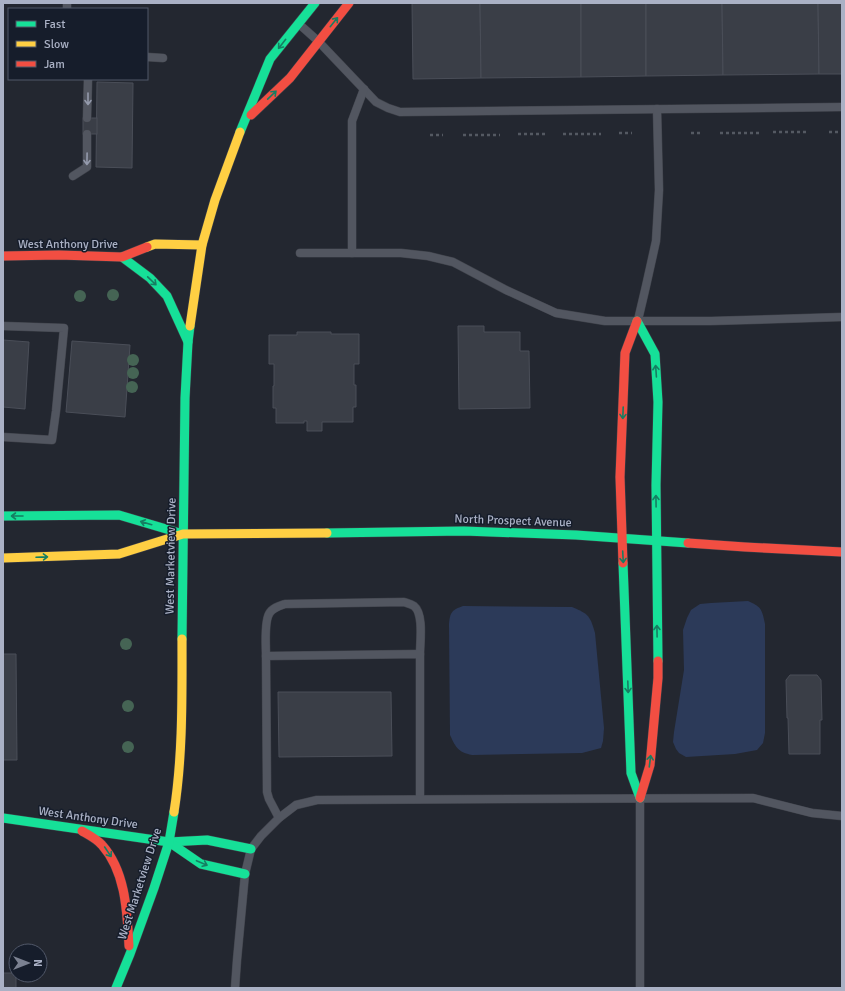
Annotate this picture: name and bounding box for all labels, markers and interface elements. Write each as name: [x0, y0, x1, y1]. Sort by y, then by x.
legend: [8, 8, 148, 80]
text: Fast: [44, 17, 65, 32]
one-way arrow: [330, 17, 338, 28]
text: Slow: [44, 37, 69, 52]
one-way arrow: [277, 39, 286, 50]
text: Jam: [44, 57, 65, 72]
one-way arrow: [267, 90, 277, 100]
one-way arrow: [84, 92, 91, 105]
one-way arrow: [83, 152, 91, 165]
street label: West Anthony Drive: [18, 237, 118, 252]
one-way arrow: [147, 276, 157, 285]
one-way arrow: [653, 365, 660, 378]
one-way arrow: [619, 406, 626, 419]
one-way arrow: [652, 495, 660, 508]
street label: West Marketview Drive: [162, 498, 180, 614]
street label: North Prospect Avenue: [454, 511, 572, 531]
one-way arrow: [11, 512, 24, 520]
one-way arrow: [140, 519, 153, 526]
one-way arrow: [619, 550, 627, 563]
one-way arrow: [35, 553, 48, 560]
one-way arrow: [653, 625, 661, 638]
one-way arrow: [624, 680, 632, 693]
one-way arrow: [646, 755, 654, 768]
street label: West Anthony Drive: [37, 804, 139, 832]
street label: West Marketview Drive: [115, 826, 165, 942]
one-way arrow: [104, 846, 112, 857]
one-way arrow: [196, 859, 208, 867]
north arrow: [8, 943, 48, 983]
text: N: [31, 959, 44, 967]

